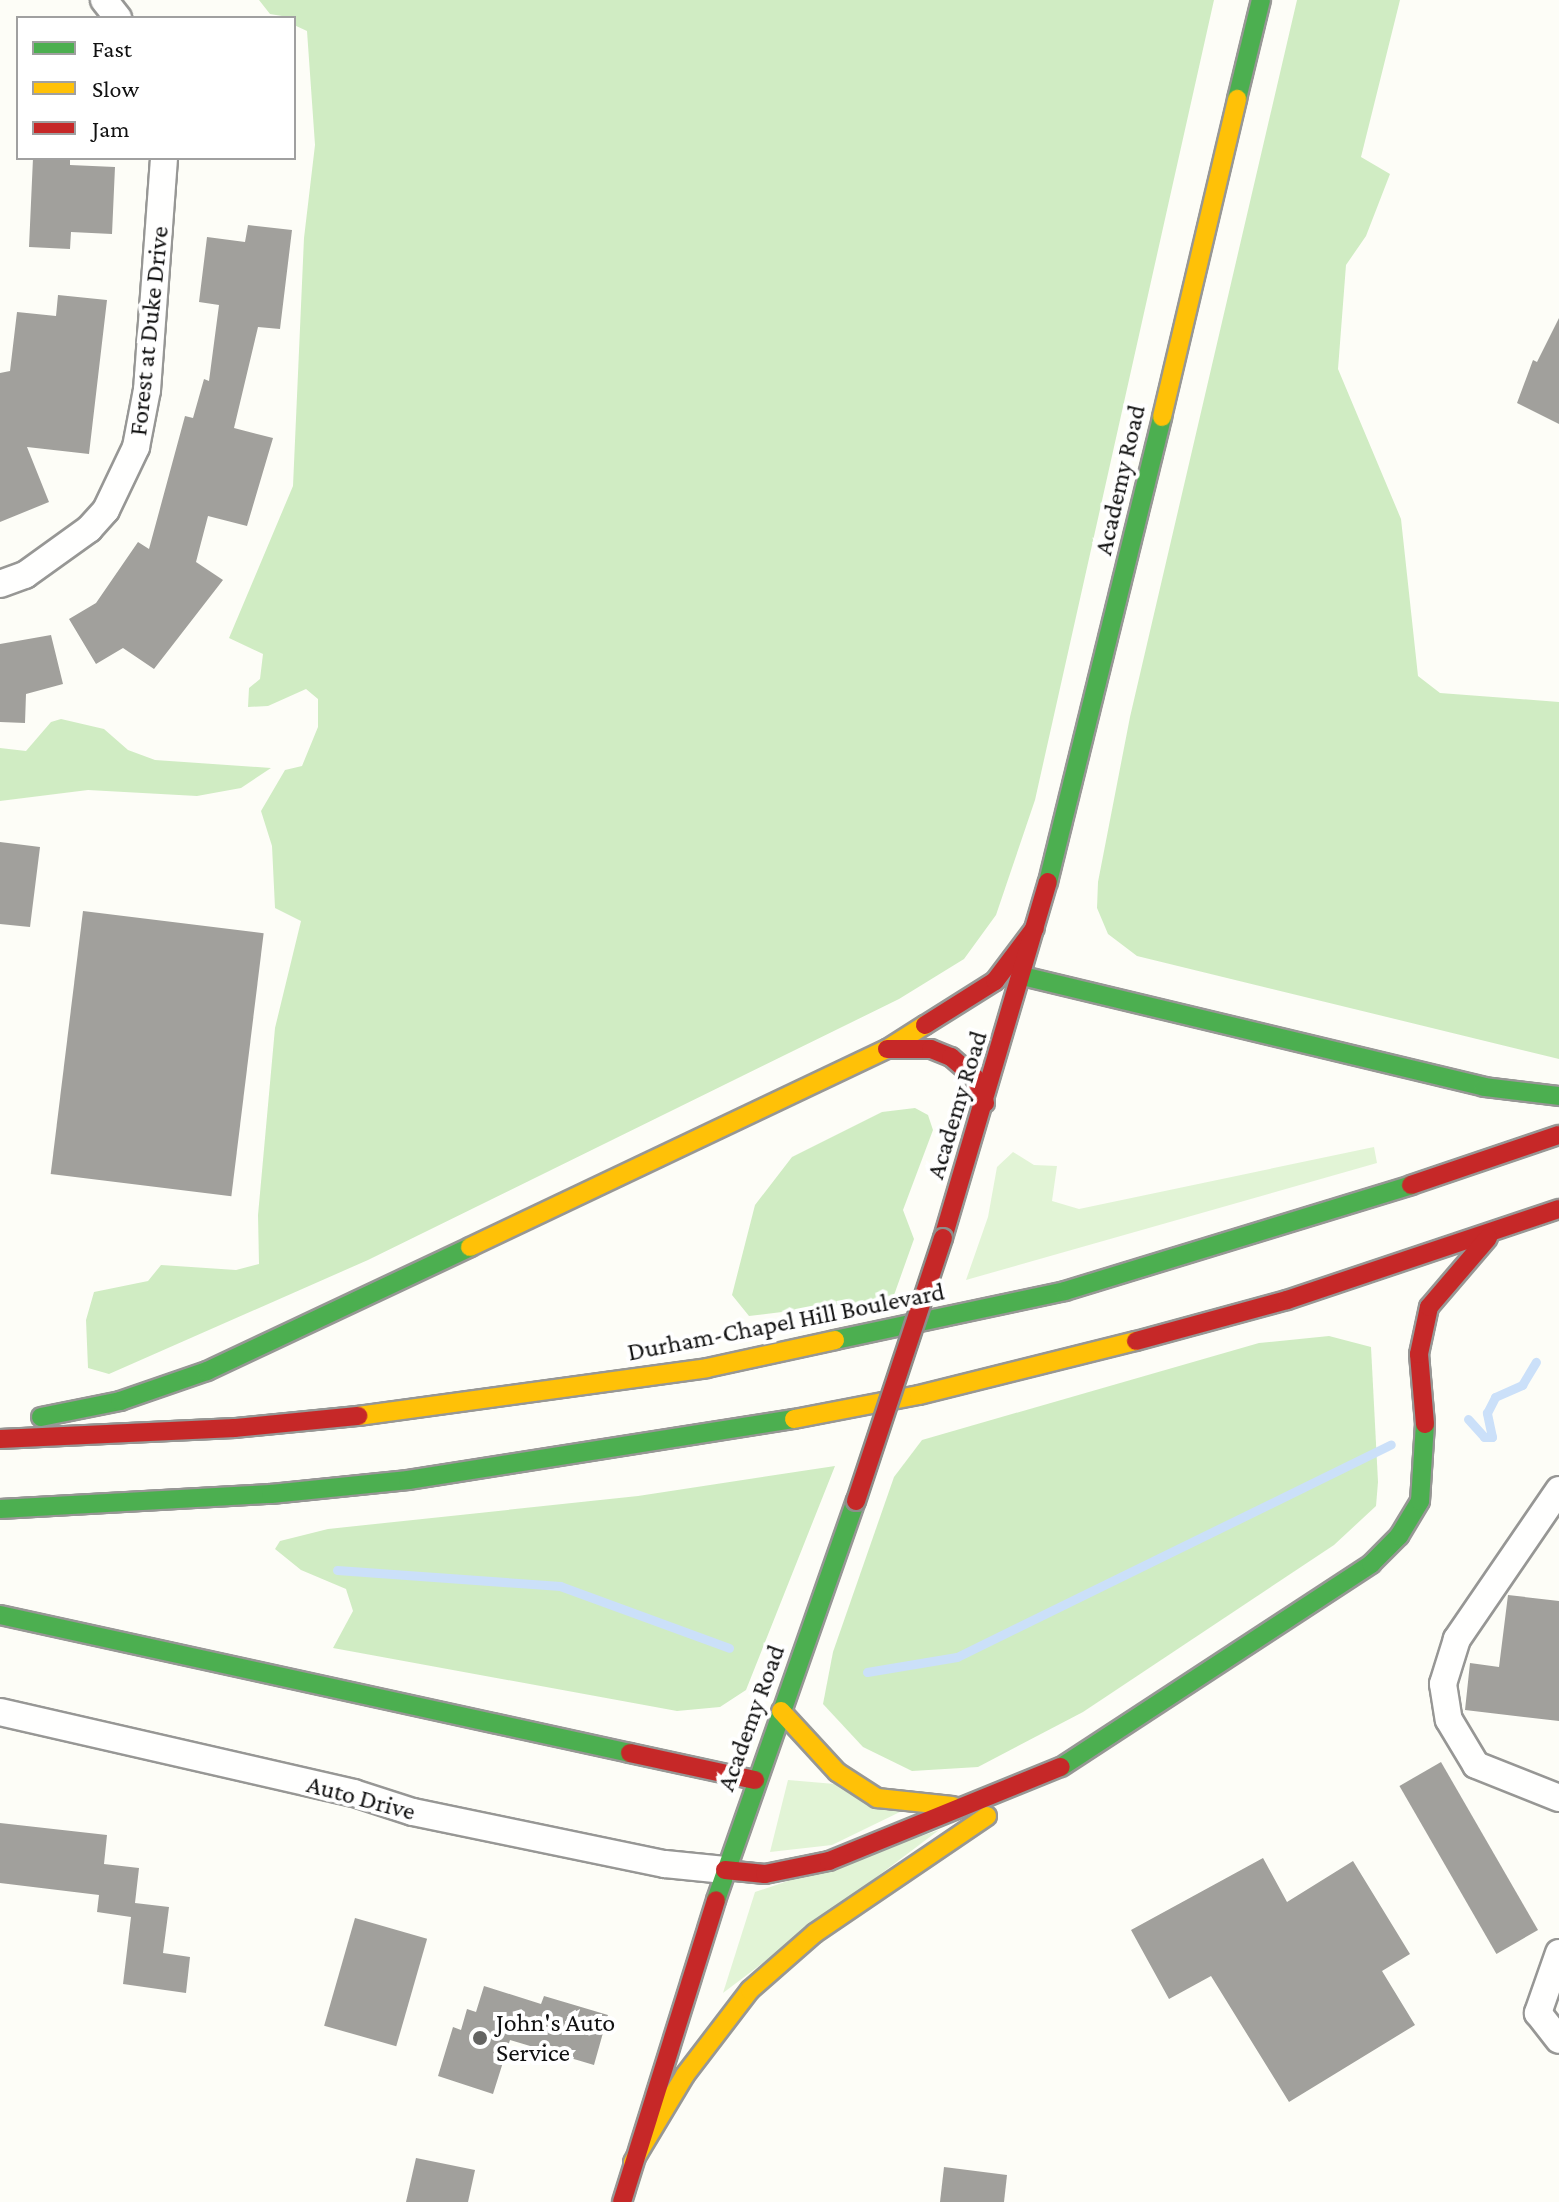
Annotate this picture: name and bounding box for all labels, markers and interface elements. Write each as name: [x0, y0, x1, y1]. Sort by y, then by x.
legend: [16, 16, 296, 160]
text: Fast: [92, 35, 132, 62]
text: Slow: [92, 75, 139, 102]
text: Jam: [92, 115, 130, 142]
street label: Forest at Duke Drive: [122, 225, 176, 437]
street label: Academy Road: [1088, 402, 1152, 558]
street label: Academy Road: [920, 1027, 994, 1183]
street label: Durham-Chapel Hill Boulevard: [625, 1276, 947, 1368]
street label: Academy Road: [710, 1641, 792, 1795]
street label: Auto Drive: [303, 1769, 419, 1827]
place label: John's Auto Service: [496, 2007, 615, 2068]
marker: John's Auto Service: [471, 2029, 489, 2047]

